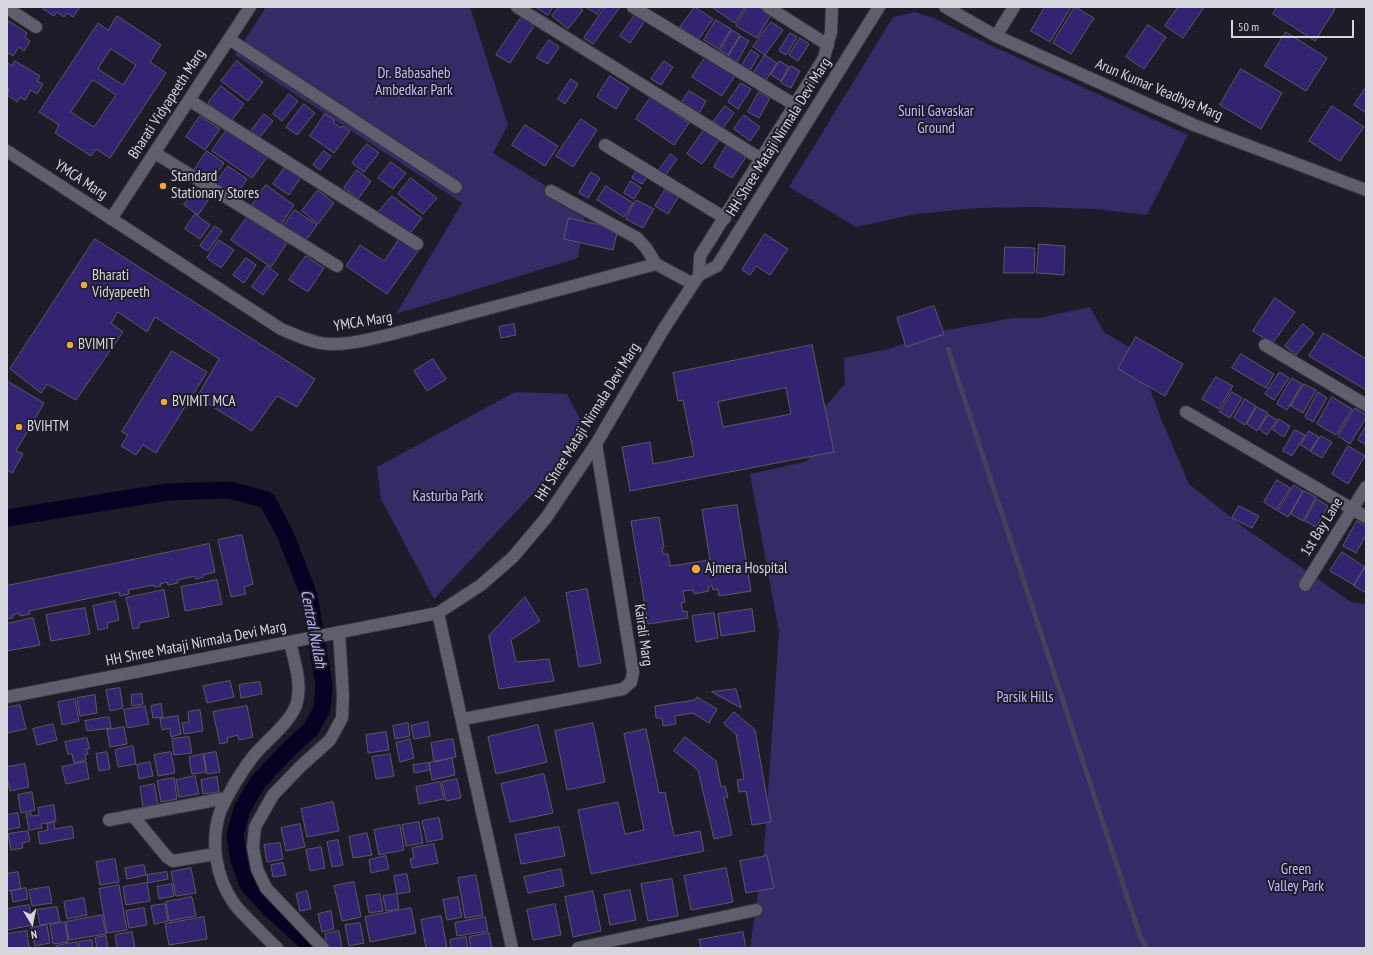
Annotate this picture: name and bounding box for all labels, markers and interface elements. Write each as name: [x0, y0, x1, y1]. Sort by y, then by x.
scale bar: [1233, 12, 1356, 38]
text: 50 m: [1238, 19, 1259, 34]
street label: Bharati Vidyapeeth Marg: [125, 46, 209, 162]
street label: HH Shree Mataji Nirmala Devi Marg: [723, 55, 835, 219]
street label: Arun Kumar Veadhya Marg: [1093, 55, 1225, 125]
park label: Dr. Babasaheb Ambedkar Park: [375, 65, 453, 100]
park label: Sunil Gavaskar Ground: [898, 103, 974, 138]
street label: YMCA Marg: [51, 156, 111, 204]
place label: Standard Stationary Stores: [171, 168, 259, 203]
marker: Standard Stationary Stores: [158, 181, 168, 191]
place label: Bharati Vidyapeeth: [92, 267, 150, 302]
marker: Bharati Vidyapeeth: [79, 280, 89, 290]
street label: YMCA Marg: [332, 308, 394, 336]
place label: BVIMIT: [78, 336, 115, 354]
marker: BVIMIT: [65, 340, 75, 350]
street label: HH Shree Mataji Nirmala Devi Marg: [532, 340, 644, 504]
place label: BVIMIT MCA: [172, 393, 236, 411]
marker: BVIMIT MCA: [159, 397, 169, 407]
place label: BVIHTM: [27, 418, 69, 436]
marker: BVIHTM: [14, 422, 24, 432]
park label: Kasturba Park: [413, 488, 483, 506]
street label: 1st Bay Lane: [1297, 494, 1347, 560]
place label: Ajmera Hospital: [705, 560, 788, 578]
marker: Ajmera Hospital: [690, 563, 702, 575]
water label: Central Nullah: [296, 588, 330, 670]
street label: Kairali Marg: [630, 603, 656, 667]
street label: HH Shree Mataji Nirmala Devi Marg: [104, 618, 288, 670]
park label: Parsik Hills: [996, 689, 1054, 707]
park label: Green Valley Park: [1268, 861, 1324, 896]
north arrow: [12, 903, 52, 943]
text: N: [30, 927, 38, 942]

